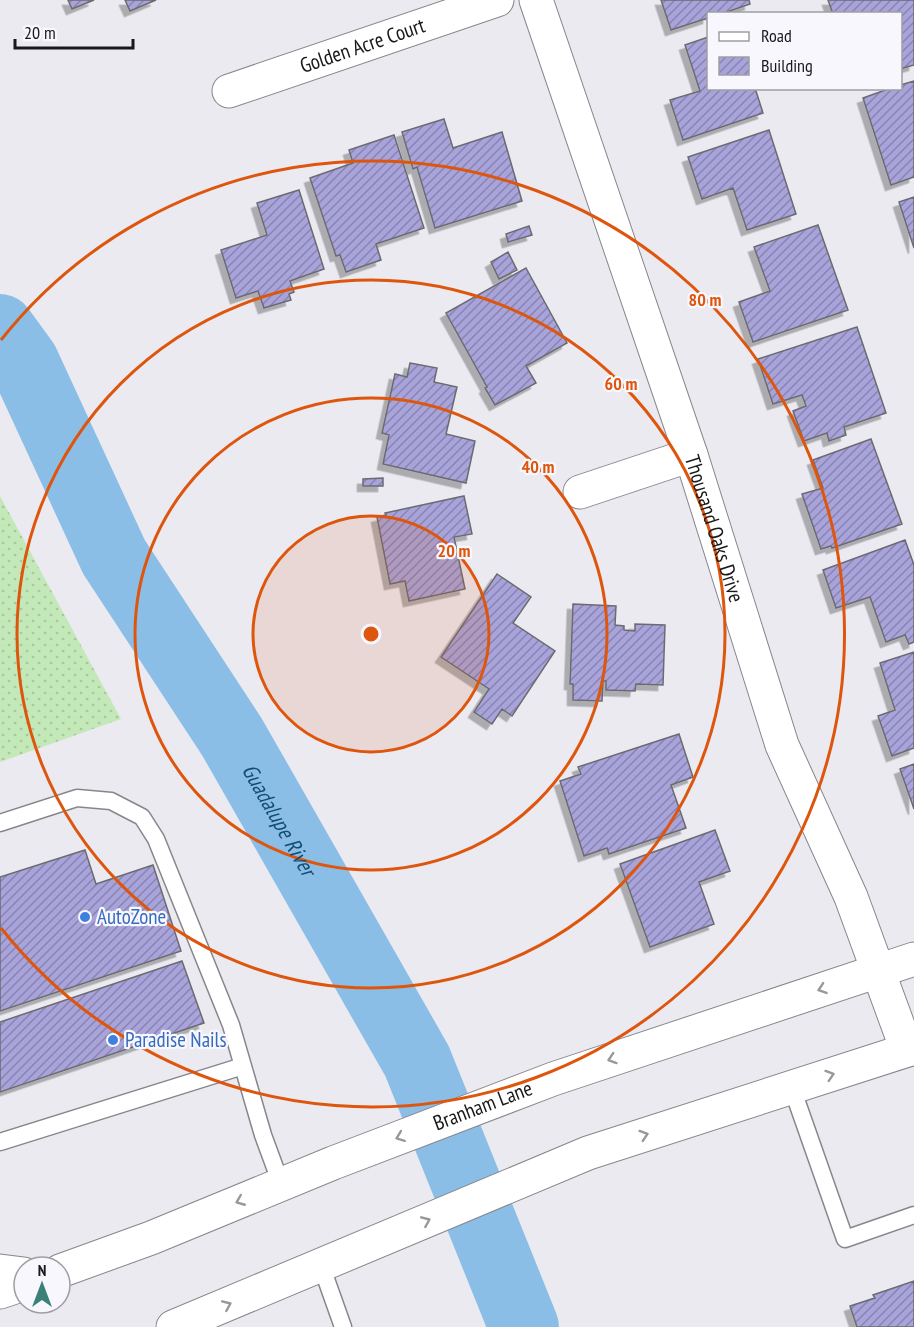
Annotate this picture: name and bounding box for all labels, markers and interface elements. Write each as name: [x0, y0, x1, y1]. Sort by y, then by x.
street label: Golden Acre Court: [296, 11, 429, 79]
scale bar: [15, 12, 134, 50]
legend: [707, 12, 902, 90]
text: 20 m: [24, 21, 56, 44]
text: Road: [761, 24, 792, 47]
text: Building: [761, 54, 813, 77]
text: 80 m: [689, 288, 721, 311]
text: 60 m: [605, 372, 637, 395]
street label: Thousand Oaks Drive: [679, 452, 750, 606]
text: 40 m: [522, 455, 554, 478]
text: 20 m: [438, 539, 470, 562]
centre of rings: [361, 624, 381, 644]
water label: Guadalupe River: [236, 759, 324, 883]
place label: AutoZone: [97, 903, 166, 930]
marker: AutoZone: [78, 910, 92, 924]
one-way arrow: [817, 982, 828, 994]
place label: Paradise Nails: [125, 1026, 227, 1053]
marker: Paradise Nails: [106, 1033, 120, 1047]
one-way arrow: [607, 1052, 618, 1065]
one-way arrow: [824, 1070, 835, 1083]
street label: Branham Lane: [429, 1074, 536, 1136]
one-way arrow: [395, 1130, 406, 1143]
one-way arrow: [638, 1130, 649, 1142]
one-way arrow: [235, 1194, 246, 1206]
one-way arrow: [419, 1216, 430, 1228]
north arrow: [12, 1255, 72, 1315]
text: N: [38, 1260, 46, 1280]
one-way arrow: [221, 1300, 232, 1312]

